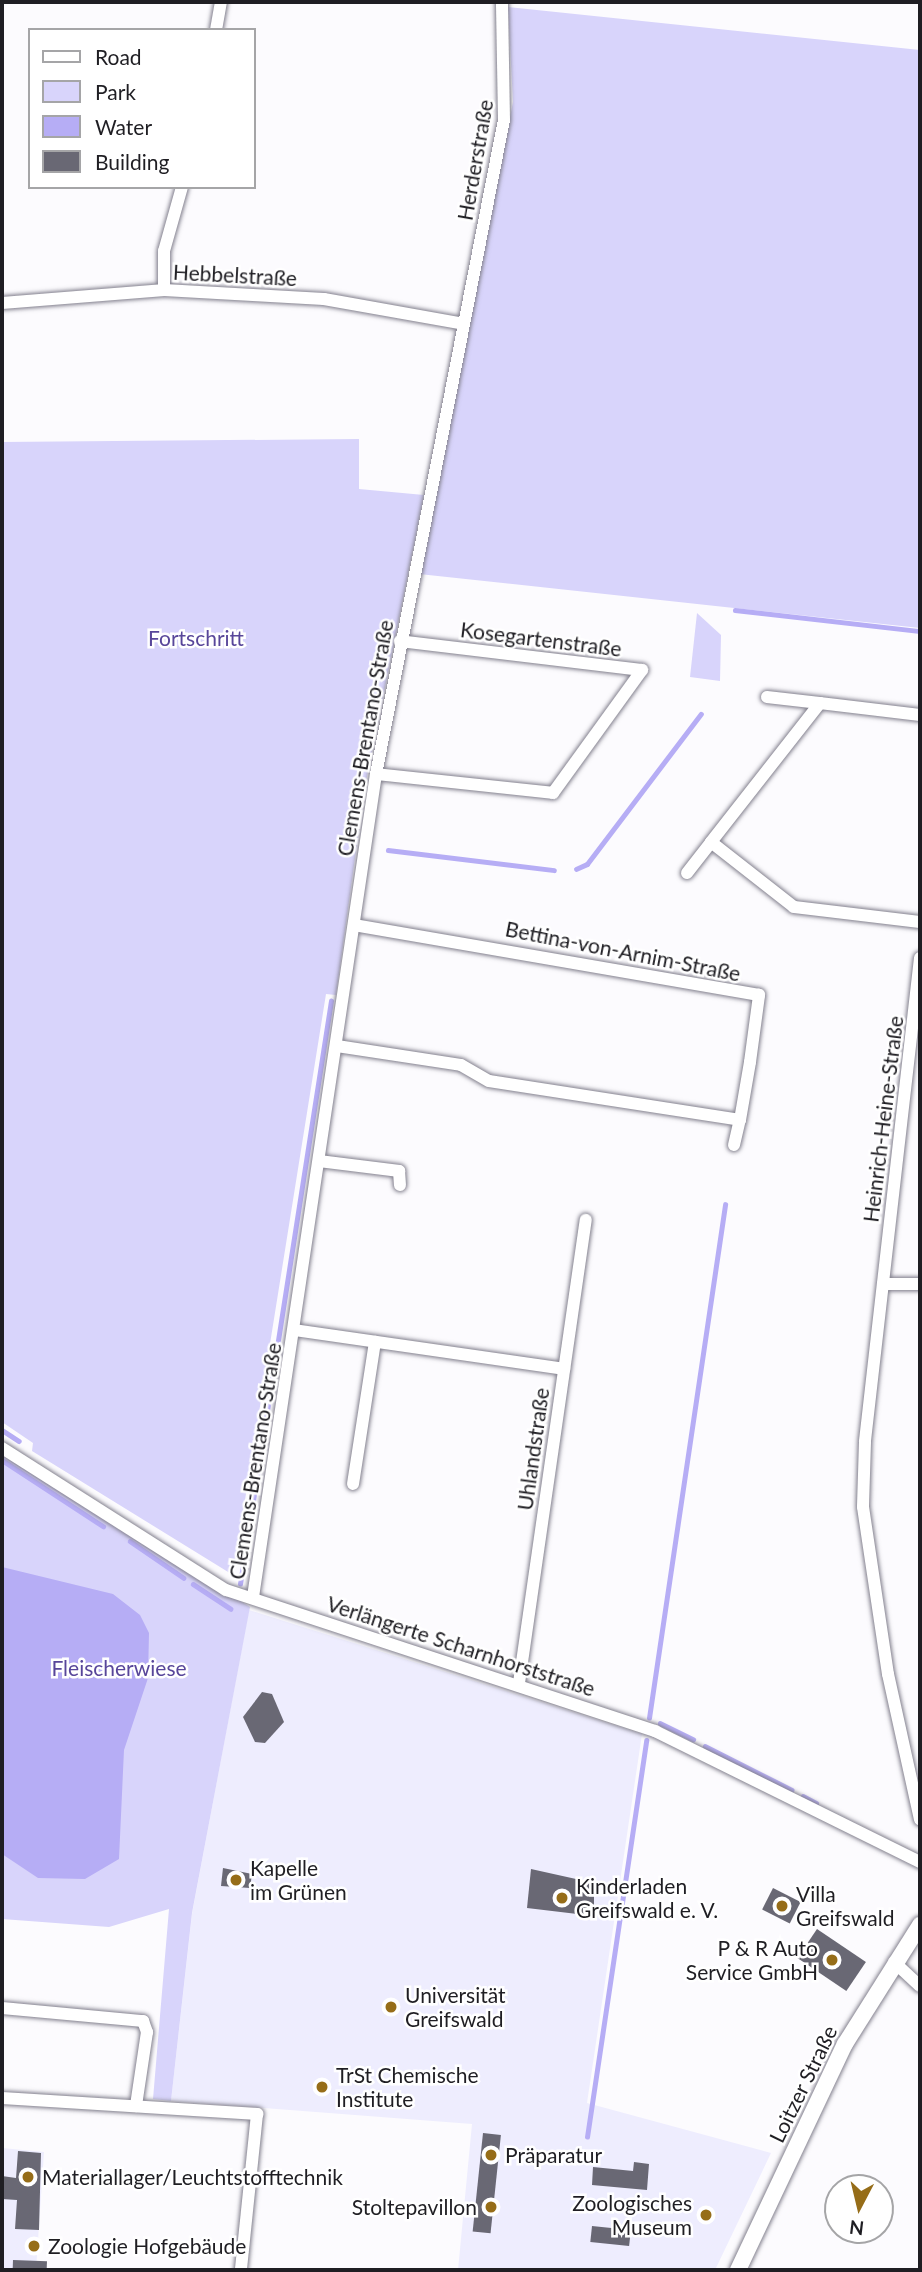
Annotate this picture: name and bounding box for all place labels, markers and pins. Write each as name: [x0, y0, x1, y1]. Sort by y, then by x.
place label: Kapelle im Grünen: [250, 1855, 347, 1905]
marker: Kapelle im Grünen: [228, 1872, 244, 1888]
place label: Kinderladen Greifswald e. V.: [576, 1873, 719, 1923]
place label: Villa Greifswald: [796, 1881, 894, 1931]
marker: Kinderladen Greifswald e. V.: [554, 1890, 570, 1906]
marker: Villa Greifswald: [774, 1898, 790, 1914]
place label: P & R Auto Service GmbH: [686, 1935, 818, 1985]
marker: P & R Auto Service GmbH: [824, 1952, 840, 1968]
place label: Universität Greifswald: [405, 1982, 506, 2032]
marker: Universität Greifswald: [383, 1999, 399, 2015]
place label: TrSt Chemische Institute: [336, 2062, 479, 2112]
marker: TrSt Chemische Institute: [314, 2079, 330, 2095]
place label: Präparatur: [505, 2142, 602, 2168]
marker: Präparatur: [483, 2147, 499, 2163]
place label: Materiallager/Leuchtstofftechnik: [42, 2164, 343, 2190]
marker: Materiallager/Leuchtstofftechnik: [20, 2169, 36, 2185]
place label: Zoologisches Museum: [572, 2190, 692, 2240]
place label: Stoltepavillon: [352, 2194, 477, 2220]
marker: Stoltepavillon: [483, 2199, 499, 2215]
marker: Zoologisches Museum: [698, 2207, 714, 2223]
place label: Zoologie Hofgebäude: [48, 2233, 246, 2259]
marker: Zoologie Hofgebäude: [26, 2238, 42, 2254]

